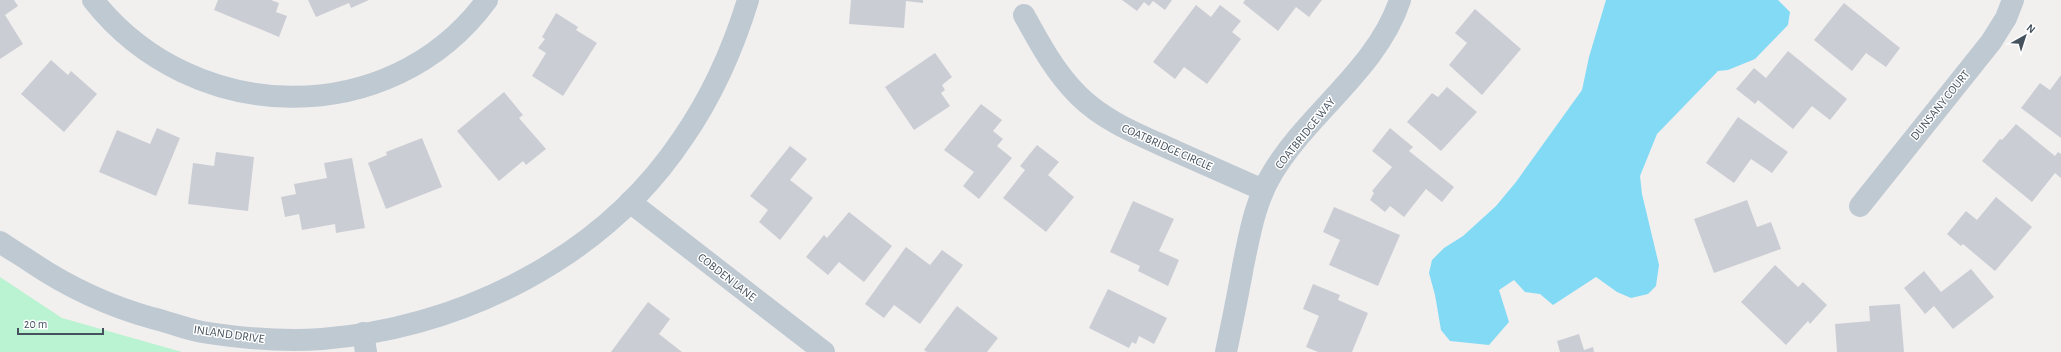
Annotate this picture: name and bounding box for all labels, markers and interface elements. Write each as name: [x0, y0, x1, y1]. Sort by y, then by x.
north arrow: [2005, 16, 2045, 56]
text: N: [2025, 22, 2037, 35]
street label: DUNSANY COURT: [1908, 68, 1972, 142]
street label: COATBRIDGE WAY: [1273, 95, 1338, 171]
street label: COATBRIDGE CIRCLE: [1120, 122, 1214, 172]
street label: COBDEN LANE: [696, 251, 758, 303]
scale bar: [18, 310, 103, 336]
text: 20 m: [24, 318, 47, 330]
street label: INLAND DRIVE: [193, 323, 265, 345]

